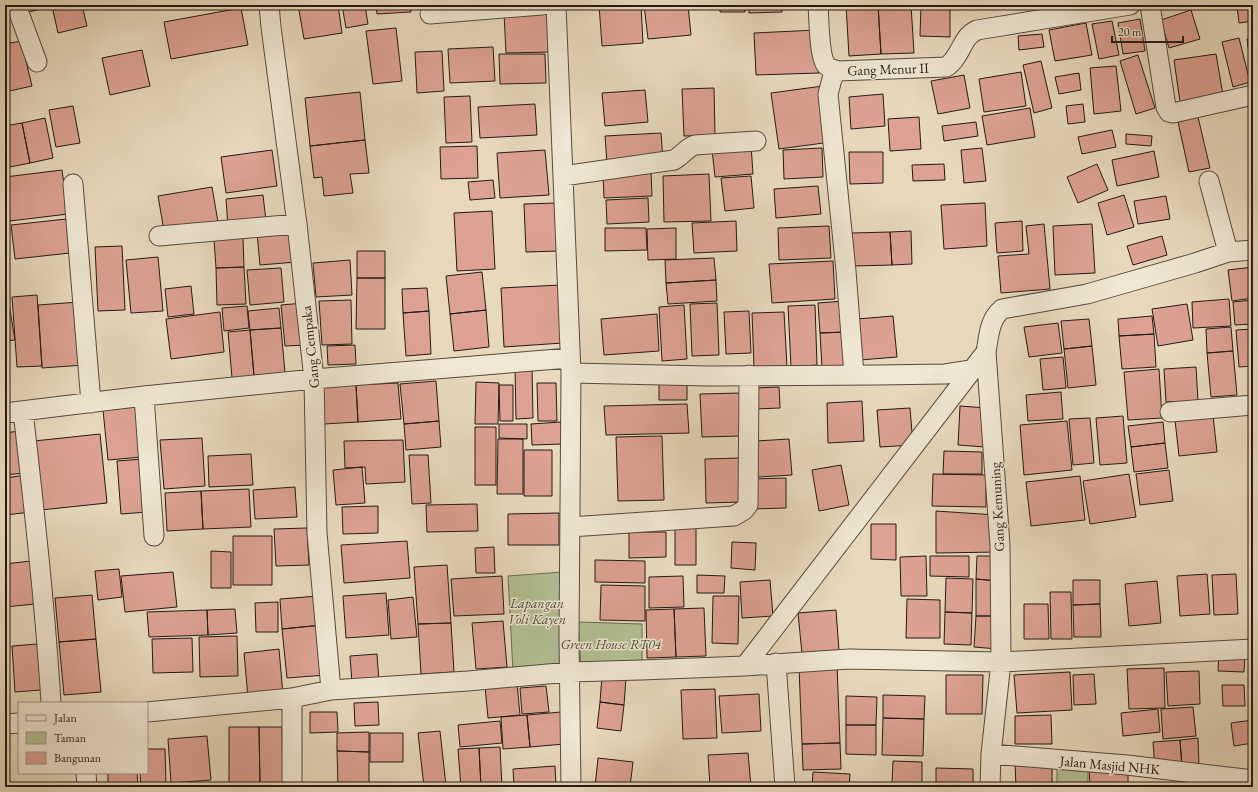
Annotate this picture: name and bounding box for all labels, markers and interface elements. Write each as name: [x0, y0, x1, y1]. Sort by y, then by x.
scale bar: [1112, 18, 1183, 44]
text: 20 m: [1118, 24, 1142, 40]
street label: Gang Menur II: [847, 59, 929, 79]
street label: Gang Cempaka: [297, 304, 323, 389]
street label: Gang Kemuning: [986, 461, 1008, 552]
park label: Lapangan Voli Kayen: [508, 594, 566, 628]
park label: Green House RT04: [561, 635, 662, 653]
legend: [18, 702, 148, 774]
text: Jalan: [53, 710, 78, 726]
text: Taman: [54, 730, 87, 746]
text: Bangunan: [54, 750, 102, 766]
street label: Jalan Masjid NHK: [1058, 752, 1161, 778]

